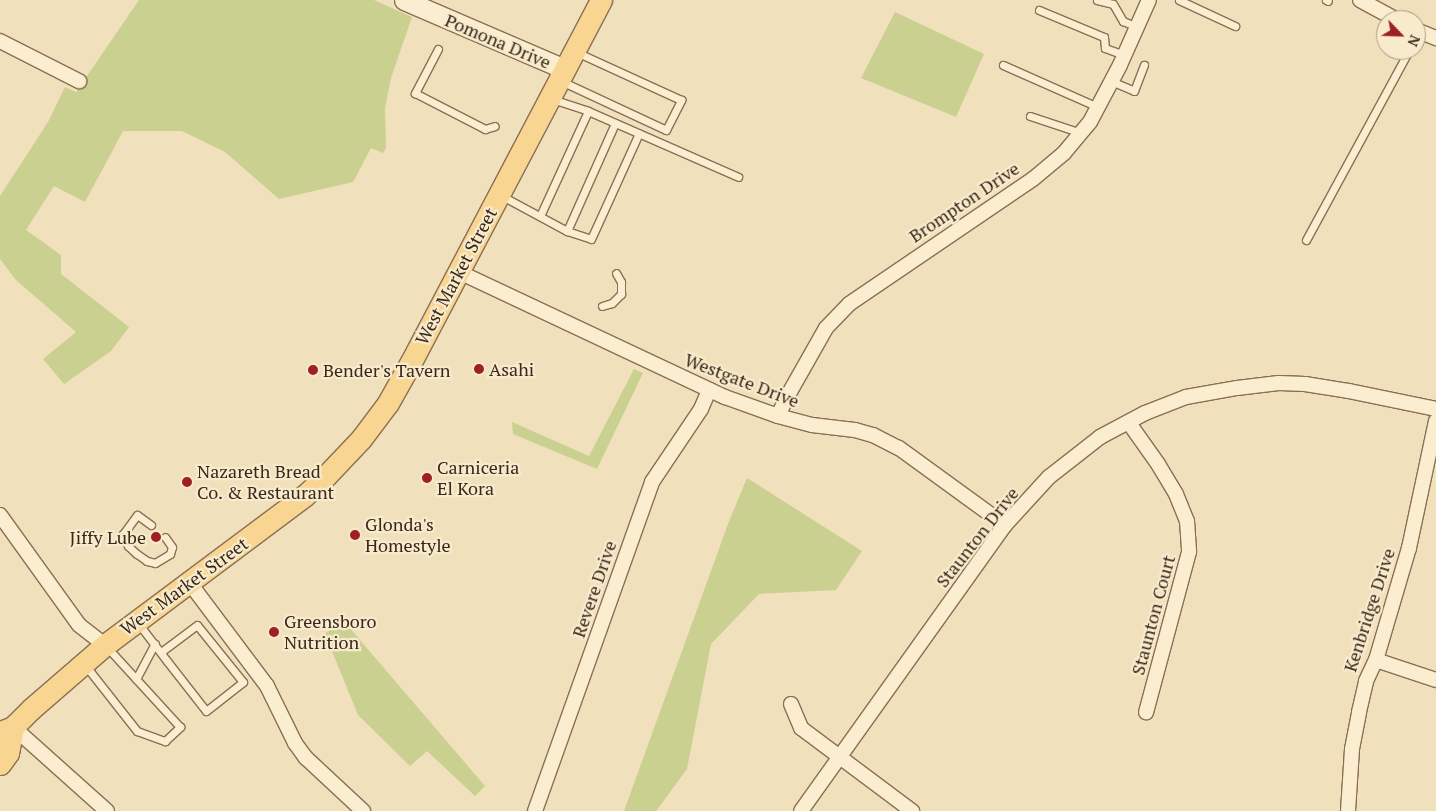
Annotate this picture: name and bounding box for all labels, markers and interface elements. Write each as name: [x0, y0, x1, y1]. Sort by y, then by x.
street label: Pomona Drive: [442, 9, 554, 73]
north arrow: [1376, 10, 1426, 60]
text: N: [1403, 32, 1425, 50]
street label: Brompton Drive: [905, 157, 1023, 247]
street label: West Market Street: [411, 204, 501, 348]
street label: Westgate Drive: [682, 348, 802, 412]
place label: Asahi: [489, 358, 534, 380]
place label: Bender's Tavern: [323, 359, 451, 381]
marker: Asahi: [473, 363, 485, 375]
marker: Bender's Tavern: [307, 364, 319, 376]
place label: Carniceria El Kora: [437, 457, 519, 499]
place label: Nazareth Bread Co. & Restaurant: [197, 461, 335, 504]
marker: Carniceria El Kora: [421, 472, 433, 484]
marker: Nazareth Bread Co. & Restaurant: [181, 476, 193, 488]
street label: Staunton Drive: [931, 483, 1023, 591]
place label: Glonda's Homestyle: [365, 514, 451, 556]
place label: Jiffy Lube: [70, 526, 146, 548]
marker: Glonda's Homestyle: [349, 529, 361, 541]
marker: Jiffy Lube: [150, 531, 162, 543]
street label: West Market Street: [116, 532, 252, 640]
street label: Revere Drive: [567, 538, 621, 640]
street label: Kenbridge Drive: [1339, 546, 1399, 674]
street label: Staunton Court: [1127, 553, 1179, 677]
place label: Greensboro Nutrition: [284, 611, 377, 654]
marker: Greensboro Nutrition: [268, 626, 280, 638]

